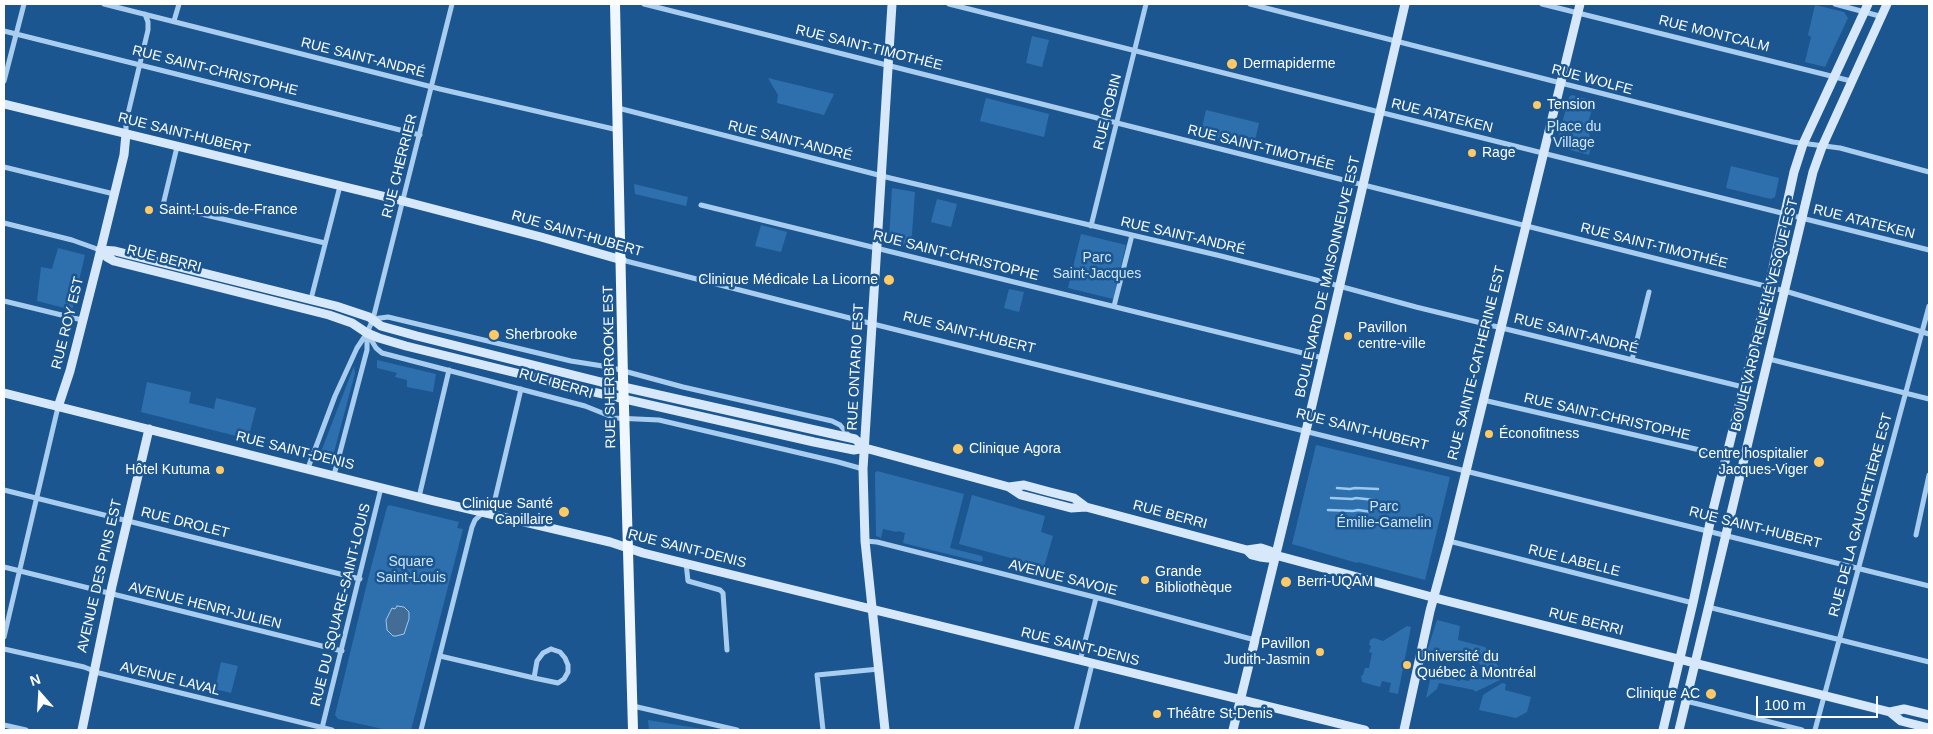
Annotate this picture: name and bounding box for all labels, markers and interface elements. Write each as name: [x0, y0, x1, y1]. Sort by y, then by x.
street label: RUE MONTCALM: [1657, 12, 1771, 56]
street label: RUE SAINT-TIMOTHÉE: [794, 22, 944, 74]
street label: RUE SAINT-ANDRÉ: [299, 34, 427, 82]
street label: RUE SAINT-CHRISTOPHE: [130, 42, 300, 100]
place label: Dermapiderme: [1243, 56, 1336, 72]
marker: Dermapiderme: [1225, 57, 1239, 71]
street label: RUE WOLFE: [1550, 61, 1634, 99]
street label: RUE ROBIN: [1090, 72, 1126, 152]
street label: RUE ATATEKEN: [1389, 95, 1495, 137]
place label: Tension: [1547, 97, 1595, 113]
marker: Tension: [1531, 99, 1543, 111]
street label: RUE SAINT-HUBERT: [116, 109, 252, 159]
street label: RUE CHERRIER: [379, 112, 421, 220]
street label: RUE SAINT-ANDRÉ: [726, 117, 854, 165]
park label: Place du Village: [1547, 119, 1601, 152]
street label: RUE SAINT-TIMOTHÉE: [1186, 122, 1336, 174]
place label: Rage: [1482, 145, 1515, 161]
marker: Rage: [1466, 147, 1478, 159]
street label: BOULEVARD DE MAISONNEUVE EST: [1292, 155, 1364, 399]
street label: BOULEVARD RENÉ-LÉVESQUE EST: [1728, 197, 1802, 433]
street label: RUE ATATEKEN: [1811, 201, 1917, 243]
place label: Saint-Louis-de-France: [159, 202, 298, 218]
marker: Saint-Louis-de-France: [143, 204, 155, 216]
street label: RUE SAINT-HUBERT: [509, 207, 645, 261]
street label: RUE SAINT-ANDRÉ: [1119, 213, 1247, 259]
street label: RUE SAINT-TIMOTHÉE: [1579, 220, 1729, 272]
street label: RUE SAINT-CHRISTOPHE: [871, 227, 1041, 285]
street label: RUE BERRI: [125, 242, 203, 276]
park label: Parc Saint-Jacques: [1053, 250, 1141, 282]
street label: RUE SAINTE-CATHERINE EST: [1445, 264, 1509, 462]
place label: Clinique Médicale La Licorne: [698, 272, 878, 288]
marker: Clinique Médicale La Licorne: [882, 273, 896, 287]
street label: RUE ROY EST: [48, 275, 88, 371]
street label: RUE SHERBROOKE EST: [600, 285, 620, 449]
street label: RUE ONTARIO EST: [844, 303, 868, 431]
street label: RUE SAINT-HUBERT: [901, 308, 1037, 358]
street label: RUE SAINT-ANDRÉ: [1512, 310, 1640, 358]
place label: Pavillon centre-ville: [1358, 320, 1426, 352]
place label: Sherbrooke: [505, 327, 577, 343]
marker: Sherbrooke: [487, 328, 501, 342]
marker: Pavillon centre-ville: [1342, 330, 1354, 342]
street label: RUE BERRI: [517, 365, 595, 403]
street label: RUE SAINT-CHRISTOPHE: [1522, 390, 1692, 444]
street label: RUE SAINT-HUBERT: [1294, 405, 1430, 455]
street label: RUE DE LA GAUCHETIÈRE EST: [1826, 411, 1896, 619]
place label: Éconofitness: [1499, 426, 1579, 442]
street label: RUE SAINT-DENIS: [234, 428, 356, 474]
marker: Éconofitness: [1483, 428, 1495, 440]
place label: Clinique Agora: [969, 441, 1061, 457]
marker: Clinique Agora: [951, 442, 965, 456]
place label: Centre hospitalier Jacques-Viger: [1698, 446, 1808, 478]
marker: Centre hospitalier Jacques-Viger: [1812, 455, 1826, 469]
place label: Hôtel Kutuma: [125, 462, 210, 478]
marker: Hôtel Kutuma: [214, 464, 226, 476]
place label: Clinique Santé Capillaire: [462, 496, 553, 528]
street label: RUE BERRI: [1131, 497, 1209, 533]
street label: AVENUE DES PINS EST: [74, 498, 126, 654]
park label: Parc Émilie-Gamelin: [1337, 499, 1431, 532]
street label: RUE DU SQUARE-SAINT-LOUIS: [308, 502, 374, 708]
street label: RUE SAINT-HUBERT: [1687, 503, 1823, 553]
street label: RUE DROLET: [139, 504, 231, 542]
marker: Clinique Santé Capillaire: [557, 505, 571, 519]
street label: RUE SAINT-DENIS: [626, 526, 748, 572]
street label: RUE LABELLE: [1526, 541, 1622, 581]
park label: Square Saint-Louis: [376, 554, 446, 586]
street label: AVENUE SAVOIE: [1007, 556, 1119, 600]
place label: Grande Bibliothèque: [1155, 564, 1232, 596]
marker: Grande Bibliothèque: [1139, 574, 1151, 586]
place label: Berri-UQAM: [1297, 574, 1373, 590]
marker: Berri-UQAM: [1279, 575, 1293, 589]
street label: AVENUE HENRI-JULIEN: [127, 579, 283, 633]
street label: RUE BERRI: [1547, 605, 1625, 639]
street label: RUE SAINT-DENIS: [1019, 624, 1141, 670]
place label: Pavillon Judith-Jasmin: [1224, 636, 1310, 669]
marker: Pavillon Judith-Jasmin: [1314, 646, 1326, 658]
place label: Université du Québec à Montréal: [1417, 649, 1536, 682]
street label: AVENUE LAVAL: [119, 659, 221, 699]
marker: Université du Québec à Montréal: [1401, 659, 1413, 671]
north arrow: [15, 669, 65, 719]
text: N: [28, 671, 43, 689]
place label: Clinique AC: [1626, 686, 1700, 702]
scale bar: [1758, 686, 1880, 718]
marker: Clinique AC: [1704, 687, 1718, 701]
text: 100 m: [1764, 696, 1806, 713]
place label: Théâtre St-Denis: [1167, 706, 1273, 722]
marker: Théâtre St-Denis: [1151, 708, 1163, 720]

